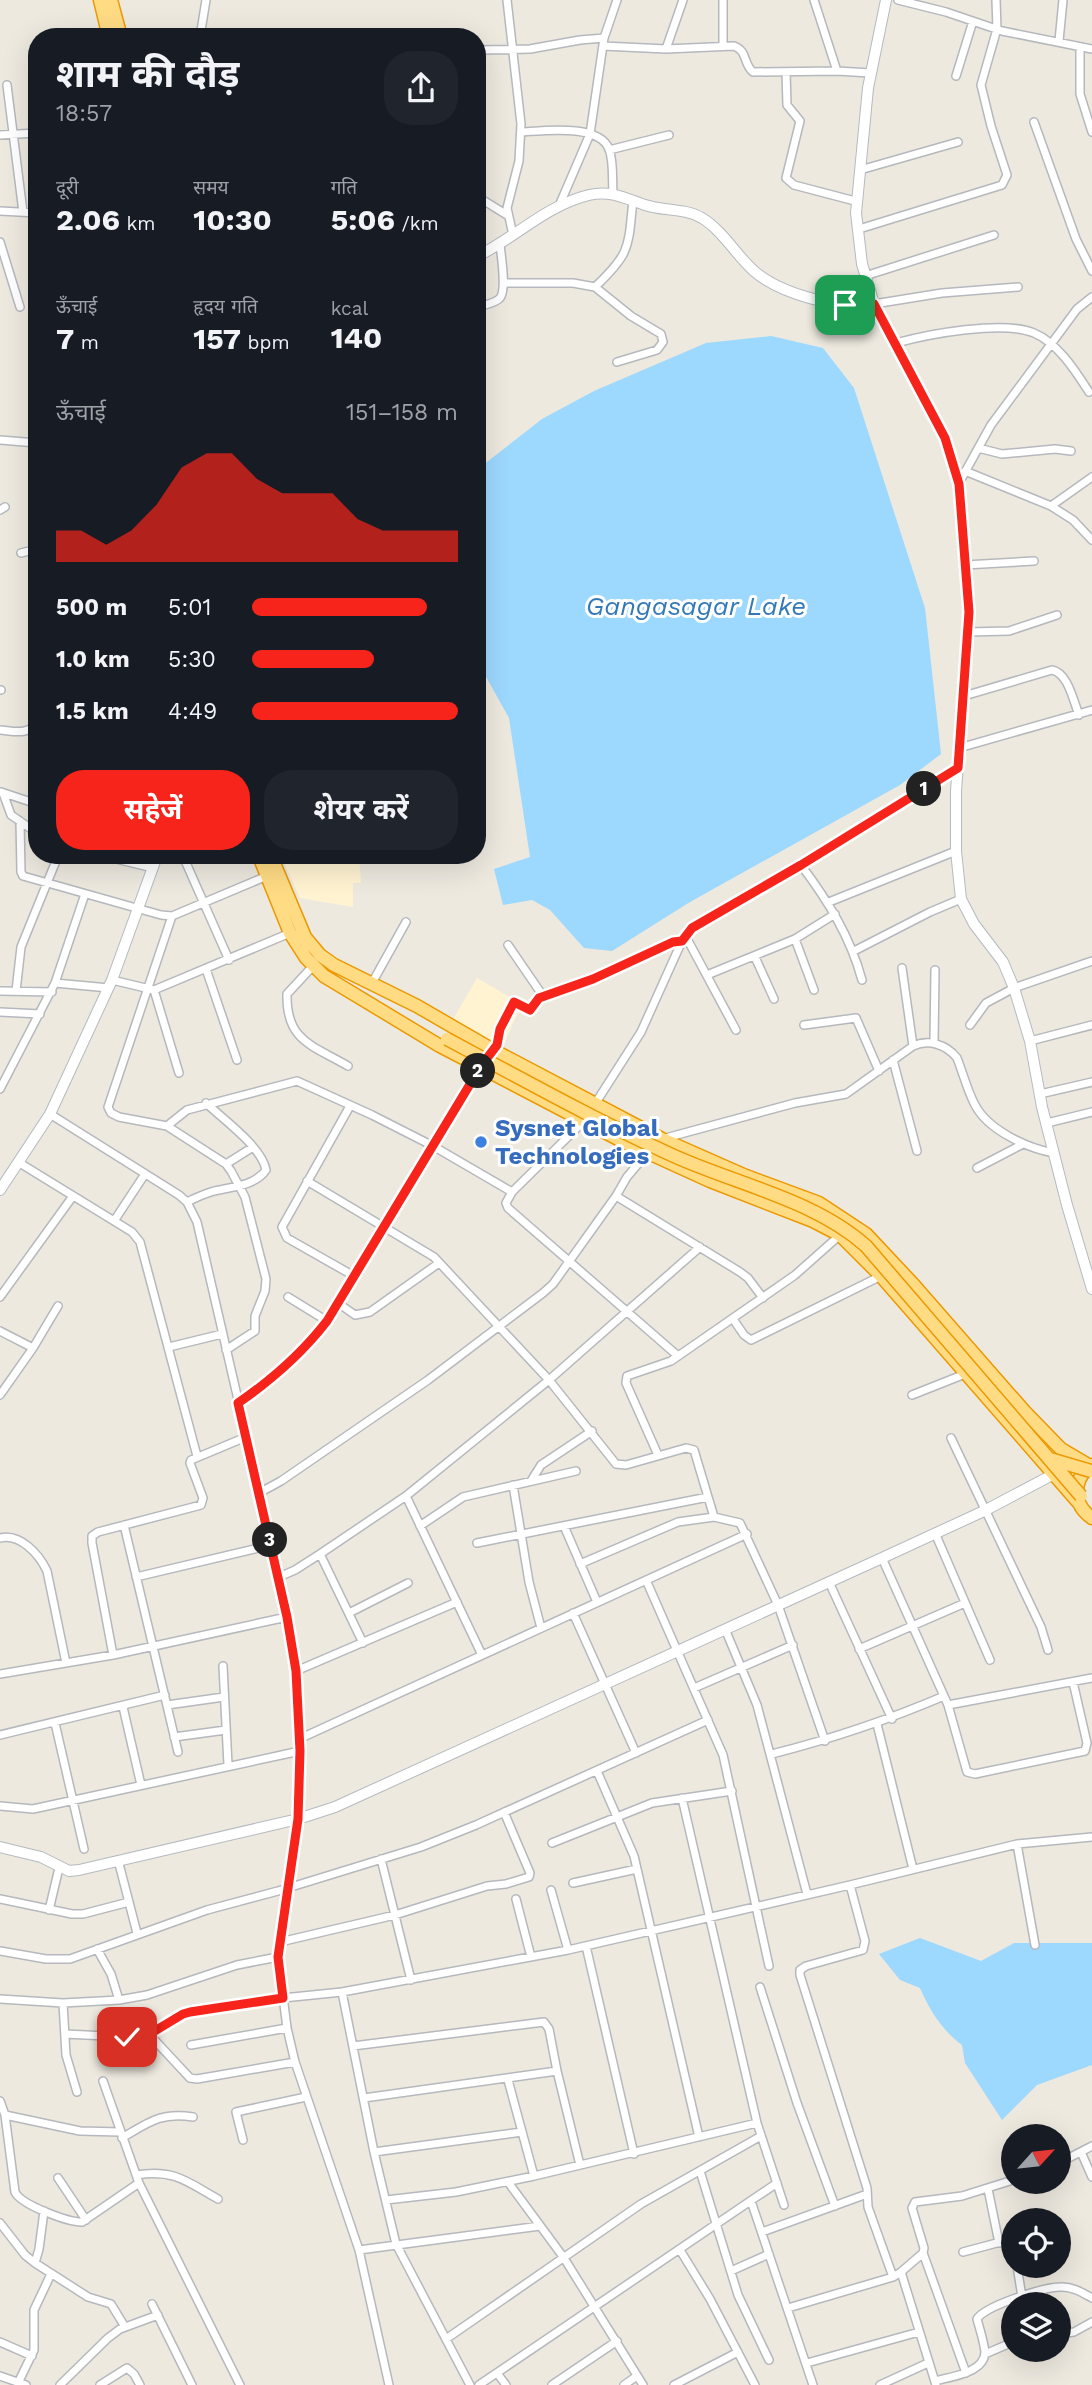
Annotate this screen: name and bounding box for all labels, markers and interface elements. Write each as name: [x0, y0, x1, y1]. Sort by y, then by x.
button: share: [384, 51, 458, 125]
text: शाम की दौड़: [56, 52, 239, 96]
text: 18:57: [56, 100, 112, 127]
text: दूरी: [56, 176, 79, 199]
text: समय: [193, 176, 229, 199]
text: गति: [331, 176, 357, 199]
text: 2.06: [56, 202, 120, 237]
text: 10:30: [193, 202, 272, 237]
text: 5:06: [331, 202, 395, 237]
text: km: [120, 212, 155, 235]
text: /km: [395, 212, 439, 235]
pin: [815, 275, 875, 335]
icon: arrive: [826, 286, 864, 324]
text: ऊँचाई: [56, 295, 97, 318]
text: हृदय गति: [193, 295, 258, 318]
text: kcal: [331, 297, 368, 320]
text: 140: [331, 320, 382, 355]
text: 7: [56, 321, 74, 356]
text: 157: [193, 321, 241, 356]
text: m: [74, 331, 99, 354]
text: bpm: [241, 331, 290, 354]
text: ऊँचाई: [56, 399, 106, 426]
text: 151–158 m: [346, 399, 458, 426]
water label: Gangasagar Lake: [586, 591, 806, 621]
text: 500 m: [56, 594, 127, 621]
text: 5:01: [168, 594, 211, 621]
text: 1.0 km: [56, 646, 130, 673]
text: 5:30: [168, 646, 216, 673]
text: 1.5 km: [56, 698, 129, 725]
text: 4:49: [168, 698, 217, 725]
button: सहेजें: [56, 770, 250, 850]
button: शेयर करें: [264, 770, 458, 850]
pin: 1: [906, 772, 942, 806]
text: 1: [919, 777, 928, 800]
pin: 2: [461, 1054, 496, 1088]
text: 2: [472, 1059, 483, 1082]
place label: Sysnet Global Technologies: [495, 1114, 659, 1170]
marker: Sysnet Global Technologies: [473, 1134, 489, 1150]
pin: 3: [252, 1522, 288, 1558]
text: 3: [264, 1528, 275, 1551]
pin: [97, 2007, 157, 2067]
icon: check: [108, 2018, 146, 2056]
north arrow: [1001, 2124, 1071, 2194]
map controls: [1001, 2124, 1071, 2362]
button: locate: [1001, 2208, 1071, 2278]
button: layers: [1001, 2292, 1071, 2362]

